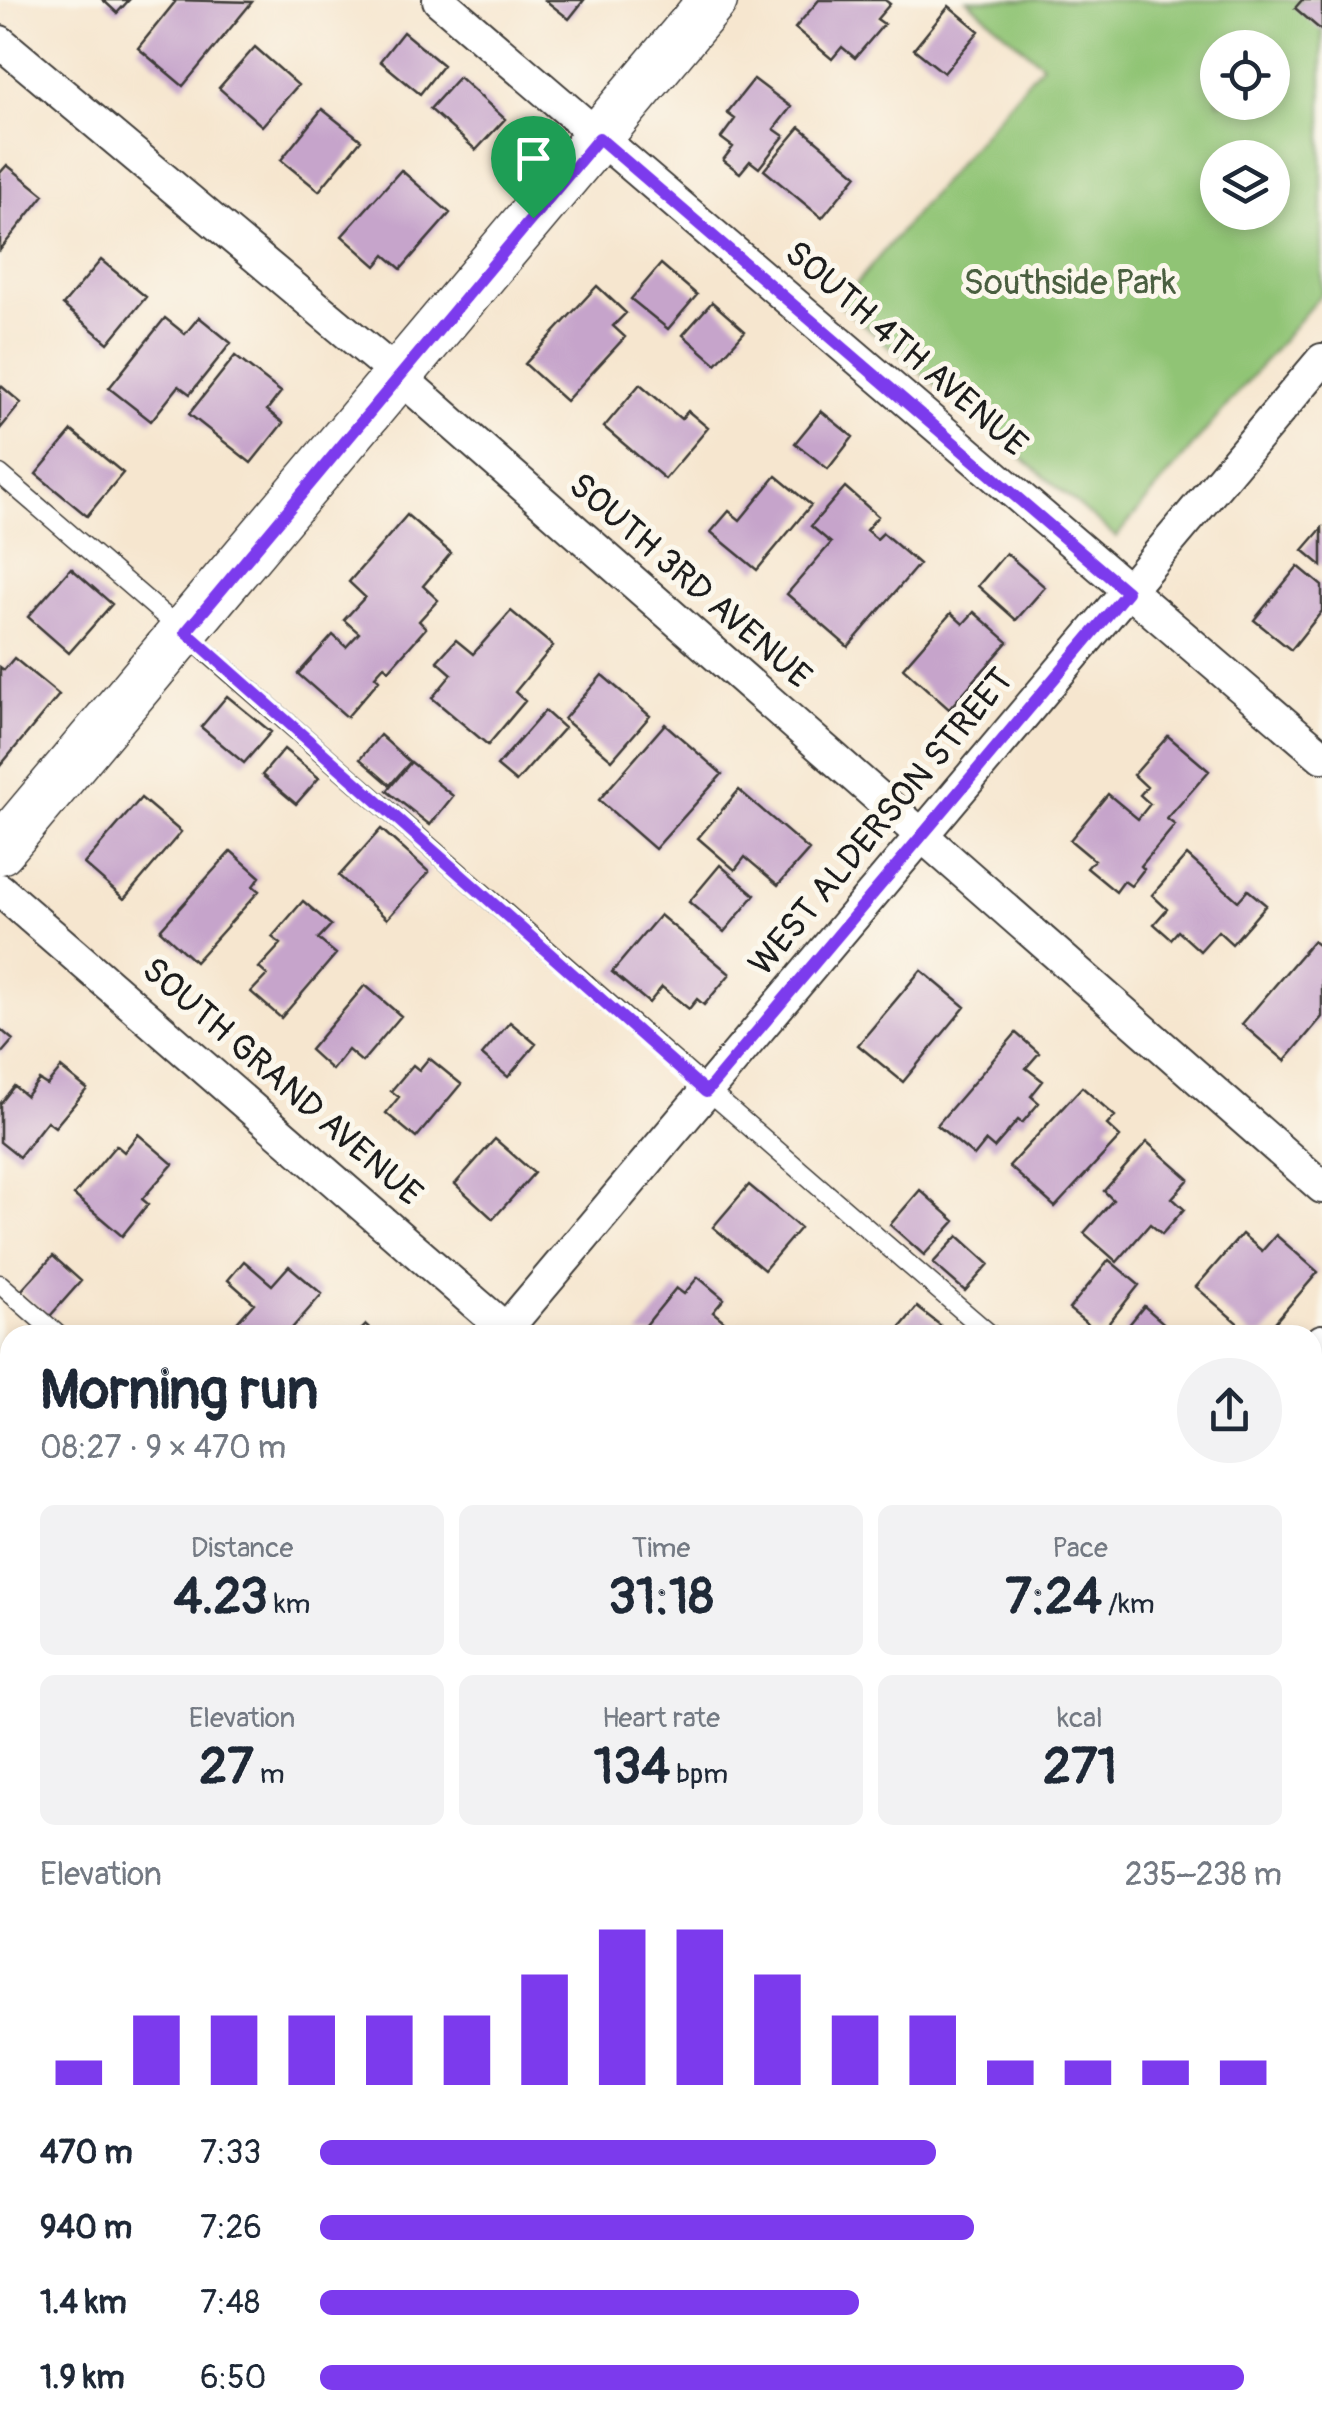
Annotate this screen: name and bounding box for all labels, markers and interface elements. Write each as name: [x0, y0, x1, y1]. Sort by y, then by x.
map controls: [1200, 30, 1290, 230]
button: locate: [1200, 30, 1290, 120]
pin: [491, 116, 576, 219]
icon: arrive: [506, 131, 561, 186]
button: layers: [1200, 140, 1290, 230]
street label: SOUTH 4TH AVENUE: [776, 232, 1036, 466]
park label: Southside Park: [964, 261, 1177, 305]
street label: SOUTH 3RD AVENUE: [560, 464, 820, 698]
street label: WEST ALDERSON STREET: [739, 659, 1023, 985]
street label: SOUTH GRAND AVENUE: [133, 948, 431, 1216]
text: Morning run: [40, 1356, 318, 1425]
button: share: [1177, 1358, 1282, 1463]
text: 08:27 · 9 × 470 m: [40, 1428, 286, 1468]
text: Distance: [191, 1531, 293, 1566]
text: Time: [632, 1531, 690, 1566]
text: Pace: [1052, 1531, 1108, 1566]
text: 4.23: [174, 1566, 268, 1629]
text: 31:18: [608, 1566, 714, 1629]
text: 7:24: [1005, 1566, 1102, 1629]
text: km: [268, 1587, 310, 1622]
text: /km: [1102, 1587, 1155, 1622]
text: Elevation: [189, 1701, 295, 1736]
text: Heart rate: [602, 1701, 720, 1736]
text: kcal: [1057, 1701, 1103, 1736]
text: 27: [199, 1736, 254, 1799]
text: 134: [594, 1736, 670, 1799]
text: 271: [1043, 1736, 1117, 1799]
text: m: [254, 1757, 285, 1792]
text: bpm: [670, 1757, 728, 1792]
text: Elevation: [40, 1855, 162, 1895]
text: 235–238 m: [1125, 1855, 1282, 1895]
text: 470 m: [40, 2133, 133, 2173]
text: 7:33: [200, 2133, 261, 2173]
text: 940 m: [40, 2208, 132, 2248]
text: 7:26: [200, 2208, 262, 2248]
text: 1.4 km: [40, 2283, 127, 2323]
text: 7:48: [200, 2283, 260, 2323]
text: 1.9 km: [40, 2358, 125, 2398]
text: 6:50: [200, 2358, 266, 2398]

